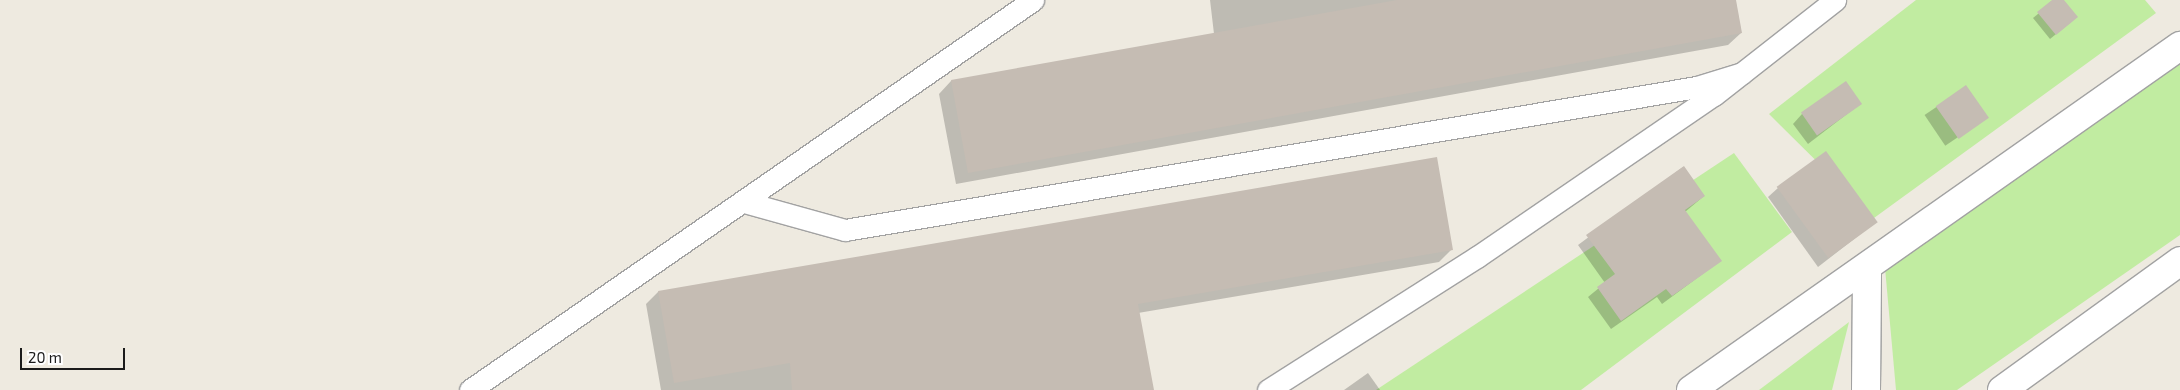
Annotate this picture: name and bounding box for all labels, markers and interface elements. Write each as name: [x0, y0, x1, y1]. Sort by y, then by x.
scale bar: [22, 338, 128, 370]
text: 20 m: [28, 348, 62, 366]

